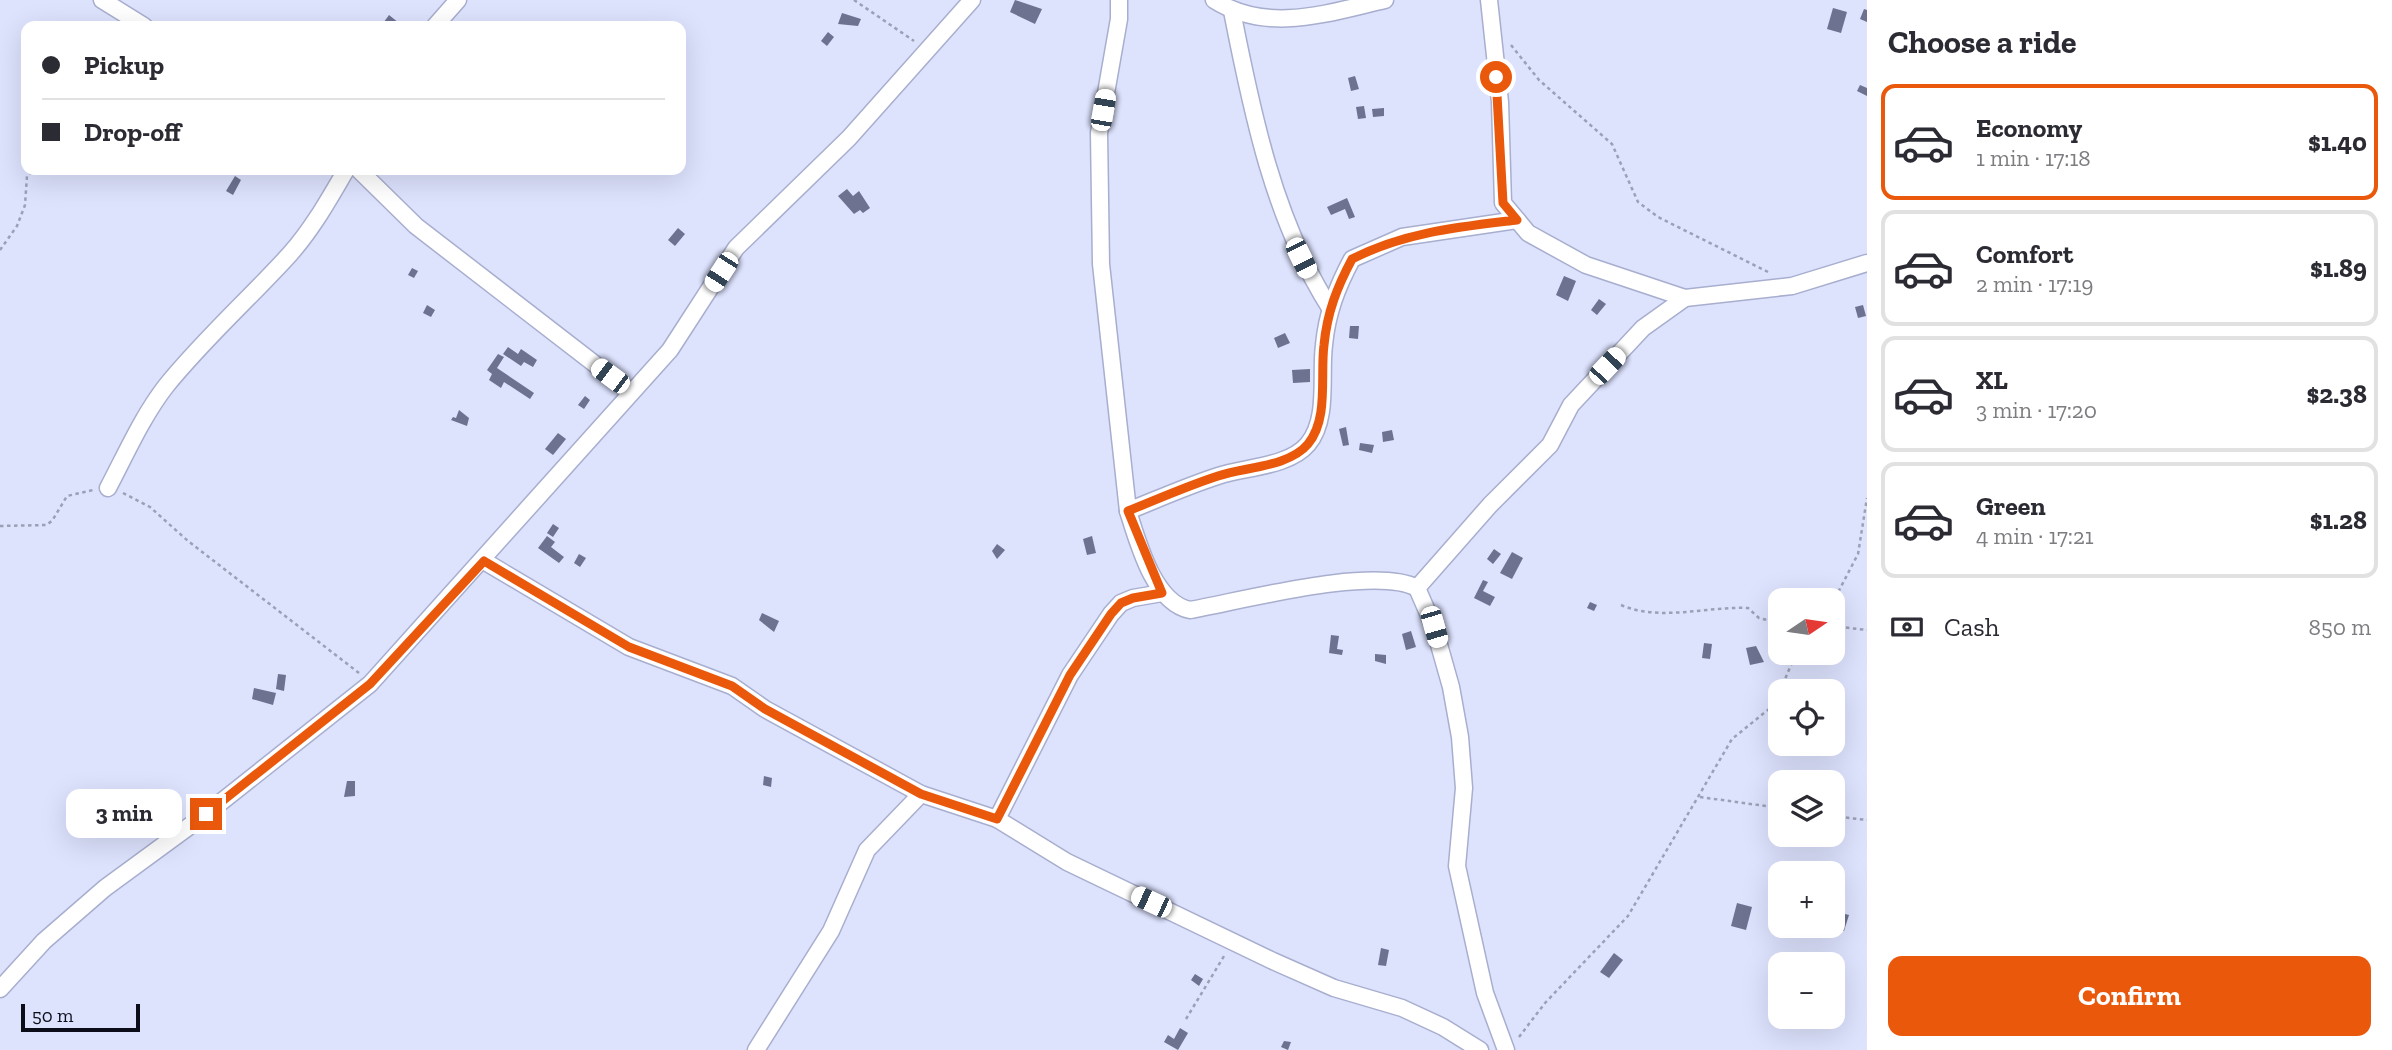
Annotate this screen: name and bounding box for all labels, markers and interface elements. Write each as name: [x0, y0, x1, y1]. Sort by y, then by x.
text: Choose a ride: [1888, 23, 2076, 61]
text: Pickup: [84, 49, 164, 81]
route start: [1480, 61, 1512, 93]
car: [1090, 87, 1117, 133]
icon: car: [1892, 111, 1955, 174]
text: Economy: [1976, 112, 2082, 144]
text: Drop-off: [84, 116, 181, 148]
text: $1.40: [2308, 126, 2367, 158]
text: 1 min · 17:18: [1976, 144, 2091, 172]
car: [1283, 235, 1320, 281]
icon: car: [1892, 237, 1955, 300]
text: Comfort: [1976, 238, 2073, 270]
car: [701, 249, 742, 295]
text: $1.89: [2310, 252, 2367, 284]
text: 2 min · 17:19: [1976, 270, 2094, 298]
car: [1585, 343, 1630, 389]
car: [587, 355, 634, 397]
icon: car: [1892, 363, 1955, 426]
text: XL: [1976, 364, 2008, 396]
text: $2.38: [2306, 378, 2367, 410]
text: 3 min · 17:20: [1976, 396, 2097, 424]
icon: car: [1892, 489, 1955, 552]
text: Green: [1976, 490, 2046, 522]
text: $1.28: [2310, 504, 2367, 536]
text: 4 min · 17:21: [1976, 522, 2094, 550]
north arrow: [1768, 588, 1844, 665]
map controls: [1768, 588, 1845, 1029]
car: [1419, 604, 1450, 650]
icon: cash: [1888, 608, 1926, 646]
text: Cash: [1944, 611, 1999, 643]
text: 850 m: [2309, 613, 2371, 641]
button: locate: [1768, 679, 1845, 756]
button: layers: [1768, 770, 1845, 847]
callout: 3 min: [66, 790, 182, 838]
route end: [190, 798, 222, 830]
text: 3 min: [95, 799, 153, 827]
button: +: [1768, 861, 1845, 938]
car: [1128, 884, 1175, 920]
button: −: [1768, 952, 1845, 1029]
button: Confirm: [1888, 956, 2371, 1036]
scale bar: [21, 1001, 140, 1033]
text: 50 m: [32, 1004, 73, 1027]

